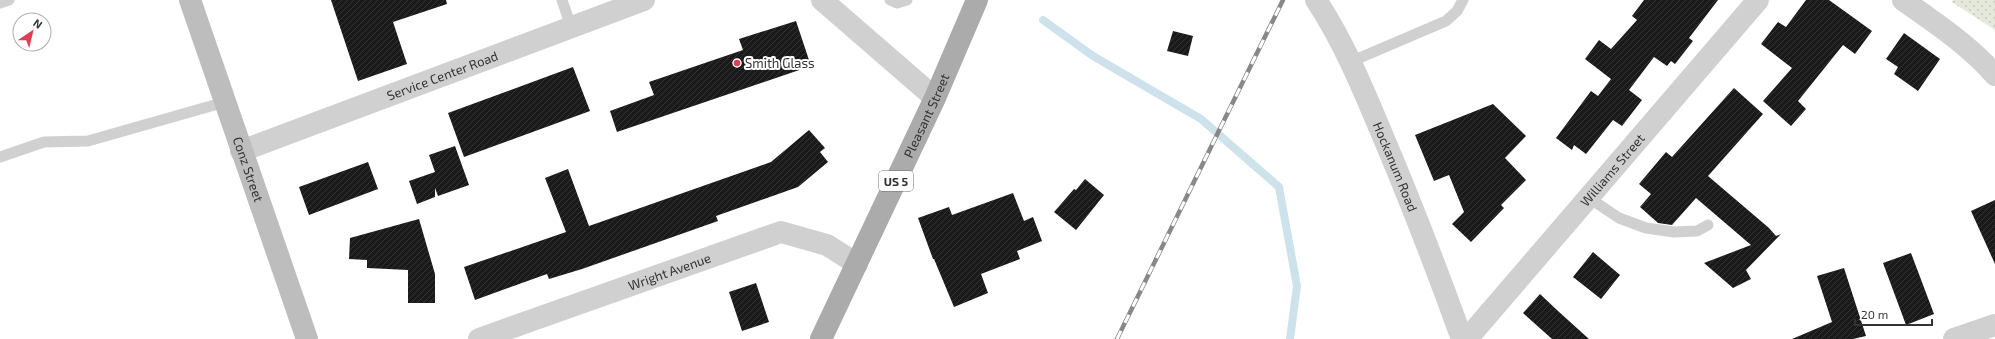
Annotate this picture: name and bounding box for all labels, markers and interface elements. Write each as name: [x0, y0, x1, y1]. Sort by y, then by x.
north arrow: [12, 12, 52, 52]
text: N: [31, 16, 45, 31]
street label: Service Center Road: [385, 47, 500, 104]
place label: Smith Glass: [745, 55, 815, 71]
marker: Smith Glass: [732, 58, 742, 68]
street label: Pleasant Street: [900, 71, 953, 160]
street label: Hockanum Road: [1370, 120, 1421, 214]
street label: Williams Street: [1577, 130, 1648, 209]
street label: Conz Street: [230, 134, 267, 204]
road number: US 5: [879, 171, 913, 191]
street label: Wright Avenue: [626, 250, 713, 294]
scale bar: [1855, 301, 1932, 327]
text: 20 m: [1861, 307, 1888, 321]

